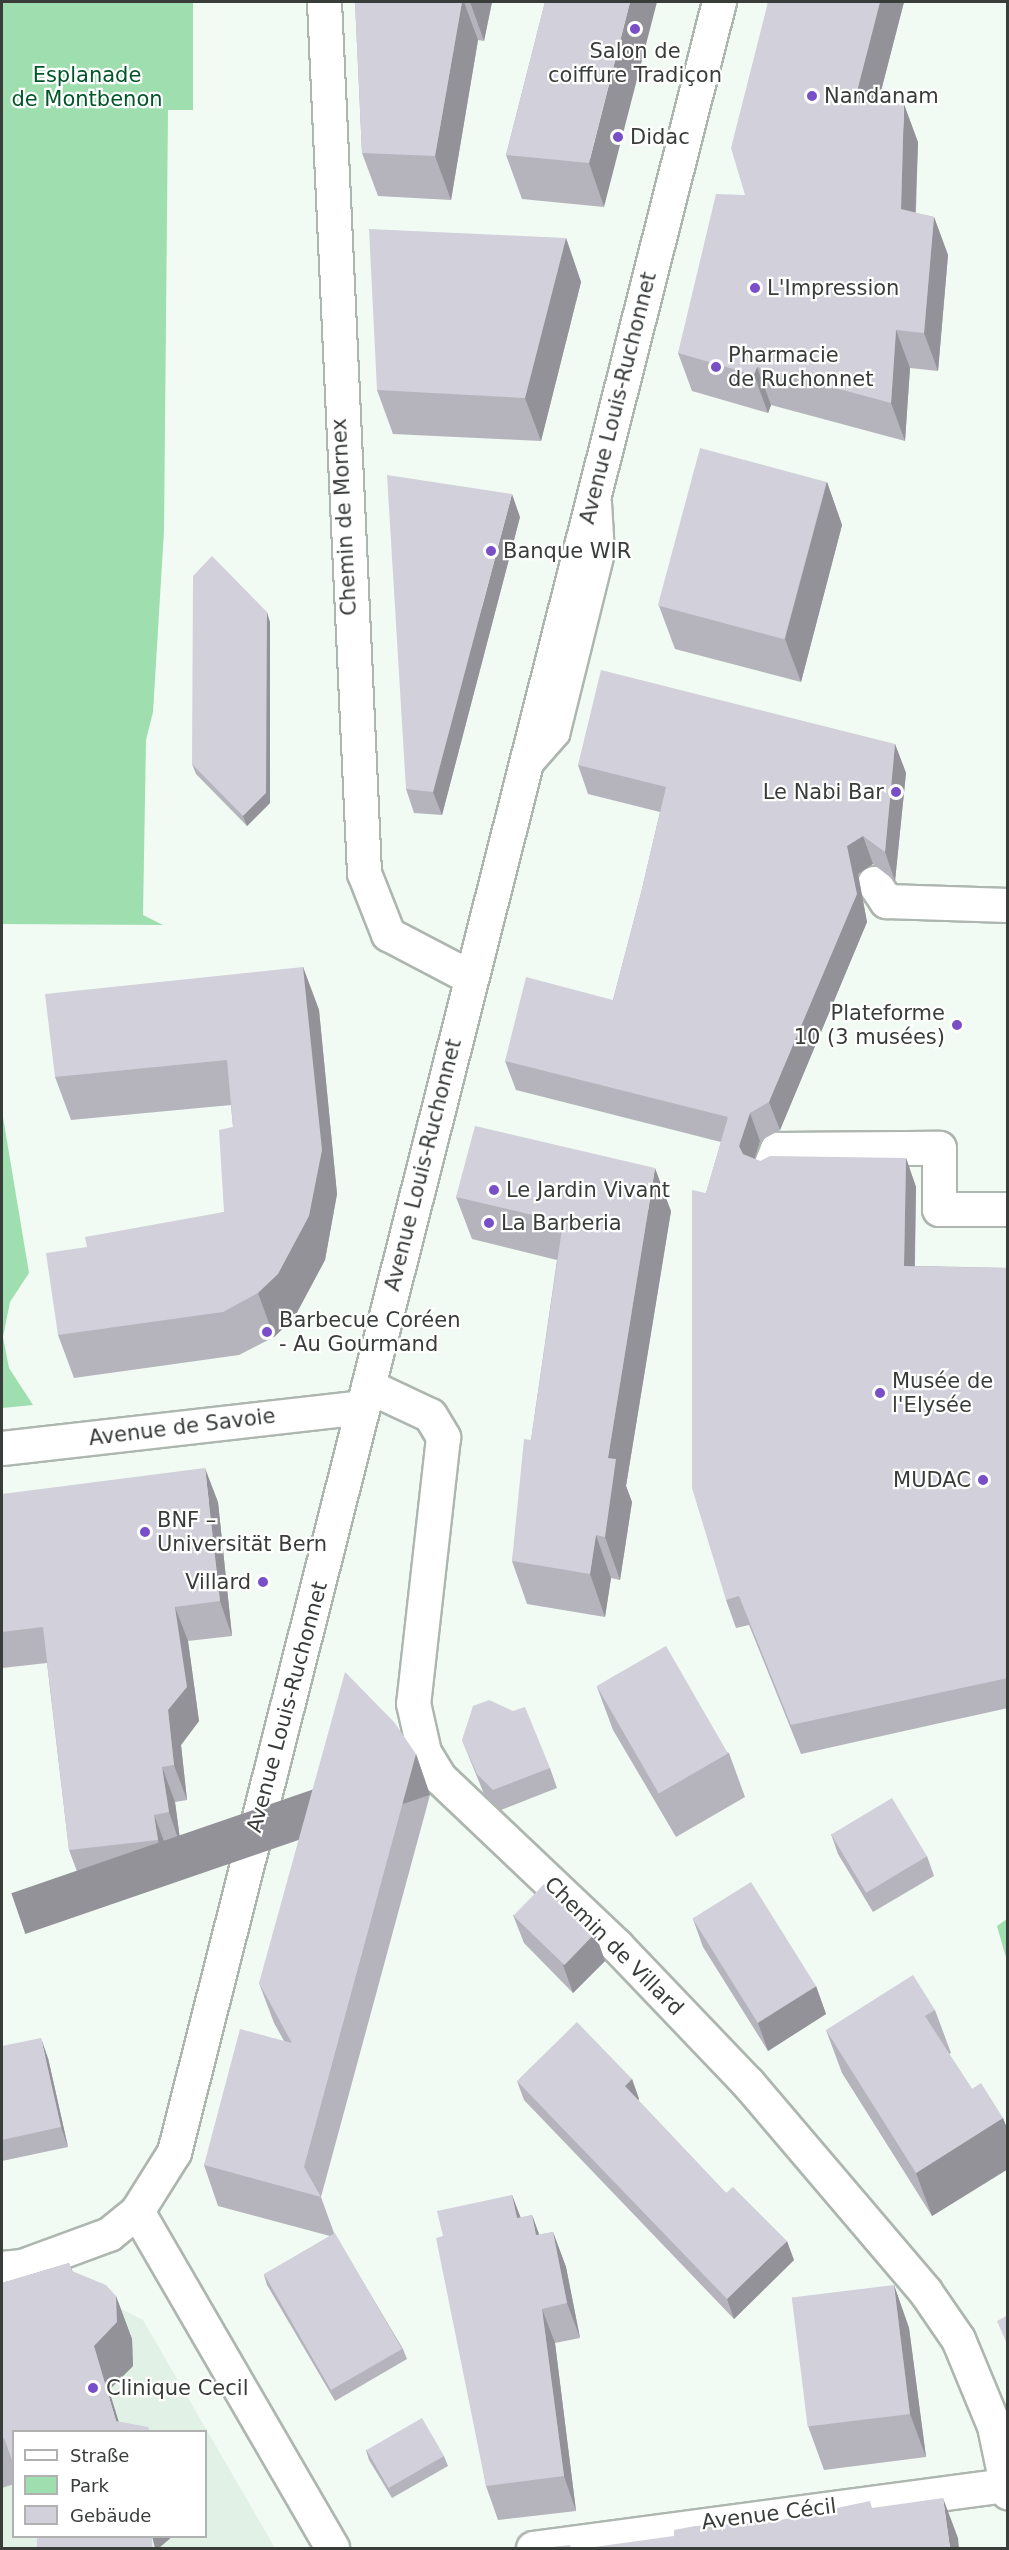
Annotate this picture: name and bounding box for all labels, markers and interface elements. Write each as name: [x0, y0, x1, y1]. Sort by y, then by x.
marker: Salon de coiffure Tradiçon: [628, 22, 642, 36]
place label: Salon de coiffure Tradiçon: [548, 38, 722, 88]
park label: Esplanade de Montbenon: [11, 62, 163, 112]
place label: Nandanam: [824, 83, 939, 109]
marker: Nandanam: [805, 89, 819, 103]
place label: Didac: [630, 124, 690, 150]
marker: Didac: [611, 130, 625, 144]
street label: Avenue Louis-Ruchonnet: [574, 269, 662, 527]
place label: L'Impression: [767, 275, 899, 301]
marker: L'Impression: [748, 281, 762, 295]
place label: Pharmacie de Ruchonnet: [728, 342, 873, 392]
marker: Pharmacie de Ruchonnet: [709, 360, 723, 374]
street label: Chemin de Mornex: [326, 418, 362, 616]
place label: Banque WIR: [503, 538, 631, 564]
marker: Banque WIR: [484, 544, 498, 558]
place label: Le Nabi Bar: [763, 779, 884, 805]
marker: Le Nabi Bar: [889, 785, 903, 799]
place label: Plateforme 10 (3 musées): [794, 1000, 945, 1050]
marker: Plateforme 10 (3 musées): [950, 1018, 964, 1032]
street label: Avenue Louis-Ruchonnet: [379, 1036, 467, 1294]
place label: Le Jardin Vivant: [506, 1177, 670, 1203]
marker: Le Jardin Vivant: [487, 1183, 501, 1197]
place label: La Barberia: [501, 1210, 622, 1236]
marker: La Barberia: [482, 1216, 496, 1230]
place label: Barbecue Coréen - Au Gourmand: [279, 1307, 460, 1357]
marker: Barbecue Coréen - Au Gourmand: [260, 1325, 274, 1339]
place label: Musée de l'Elysée: [892, 1368, 993, 1418]
marker: Musée de l'Elysée: [873, 1386, 887, 1400]
street label: Avenue de Savoie: [87, 1403, 277, 1451]
place label: MUDAC: [893, 1467, 971, 1493]
marker: MUDAC: [976, 1473, 990, 1487]
place label: BNF – Universität Bern: [157, 1507, 327, 1557]
marker: BNF – Universität Bern: [138, 1525, 152, 1539]
place label: Villard: [185, 1569, 251, 1595]
marker: Villard: [256, 1575, 270, 1589]
street label: Avenue Louis-Ruchonnet: [241, 1579, 333, 1835]
street label: Chemin de Villard: [539, 1871, 689, 2021]
place label: Clinique Cecil: [106, 2375, 249, 2401]
marker: Clinique Cecil: [84, 2379, 102, 2397]
legend: [12, 2430, 207, 2538]
text: Straße: [70, 2445, 129, 2466]
text: Park: [70, 2475, 109, 2496]
street label: Avenue Cécil: [700, 2493, 838, 2535]
text: Gebäude: [70, 2505, 151, 2526]

